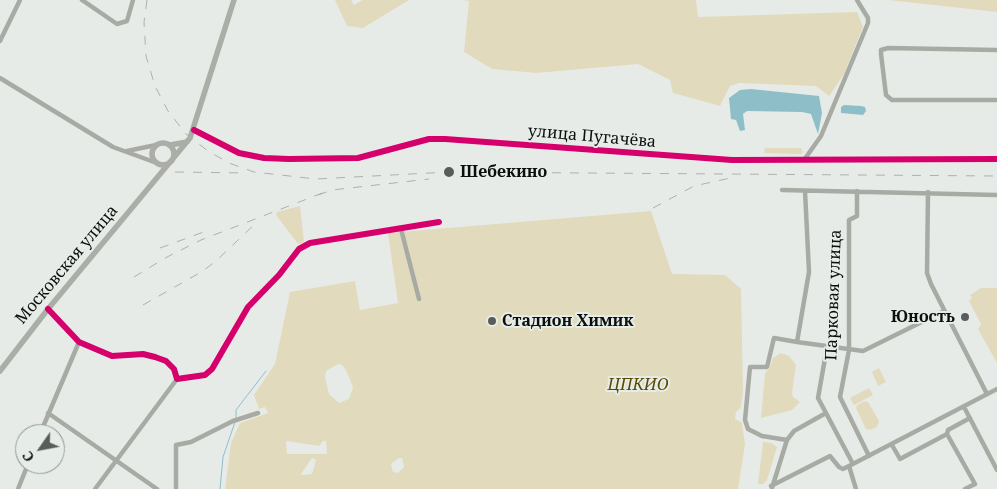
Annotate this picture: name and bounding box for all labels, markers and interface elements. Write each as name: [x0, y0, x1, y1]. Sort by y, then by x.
street label: улица Пугачёва: [527, 122, 657, 152]
place label: Шебекино: [460, 162, 547, 182]
marker: Шебекино: [442, 165, 456, 179]
street label: Московская улица: [12, 202, 122, 328]
street label: Парковая улица: [822, 229, 846, 361]
place label: Юность: [891, 307, 955, 327]
place label: Стадион Химик: [502, 311, 633, 331]
marker: Юность: [959, 311, 971, 323]
marker: Стадион Химик: [486, 315, 498, 327]
park label: ЦПКИО: [607, 375, 669, 395]
north arrow: [15, 424, 65, 474]
text: С: [17, 448, 38, 466]

